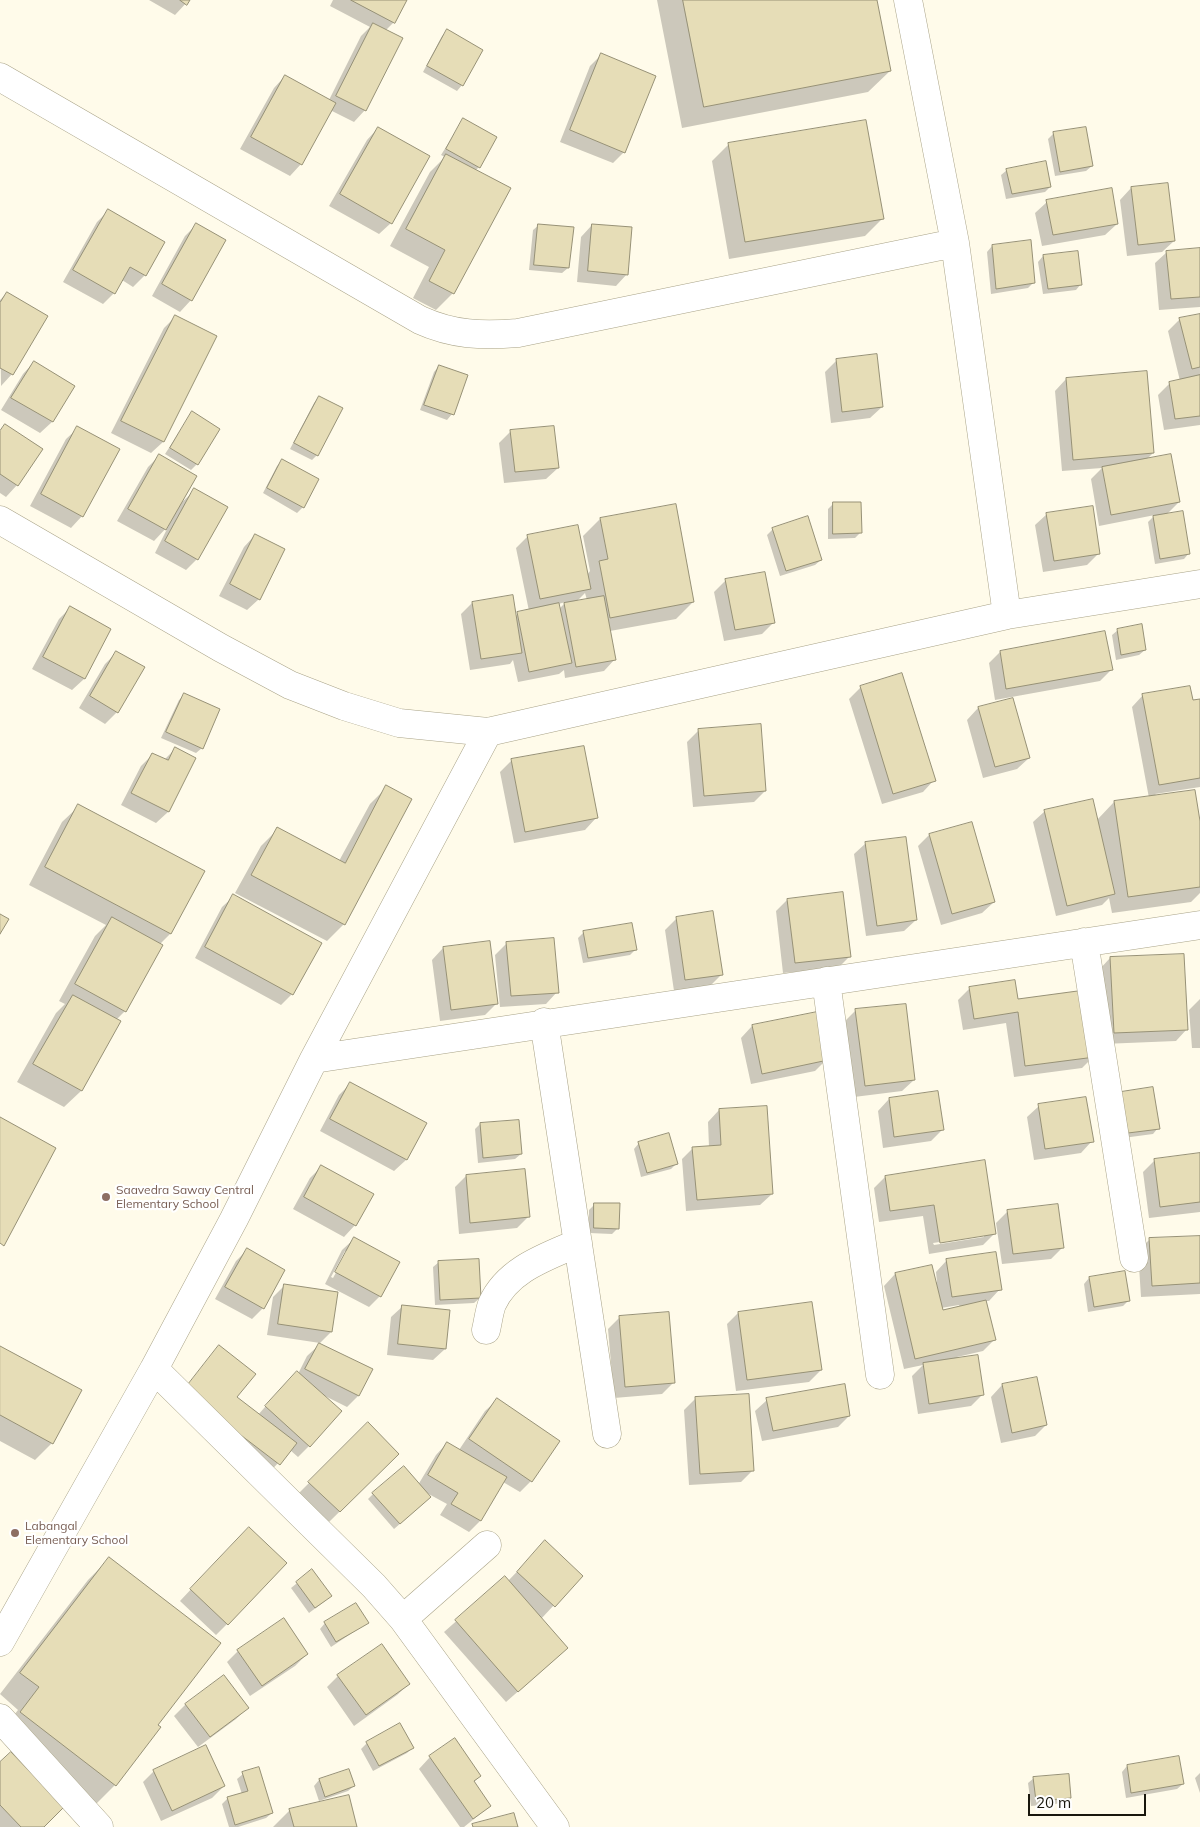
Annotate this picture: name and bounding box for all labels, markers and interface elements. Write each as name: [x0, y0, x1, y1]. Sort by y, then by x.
place label: Saavedra Saway Central Elementary School: [116, 1183, 254, 1211]
marker: Saavedra Saway Central Elementary School: [100, 1191, 112, 1203]
place label: Labangal Elementary School: [25, 1519, 128, 1547]
marker: Labangal Elementary School: [9, 1527, 21, 1539]
scale bar: [1030, 1784, 1148, 1816]
text: 20 m: [1036, 1793, 1071, 1812]

